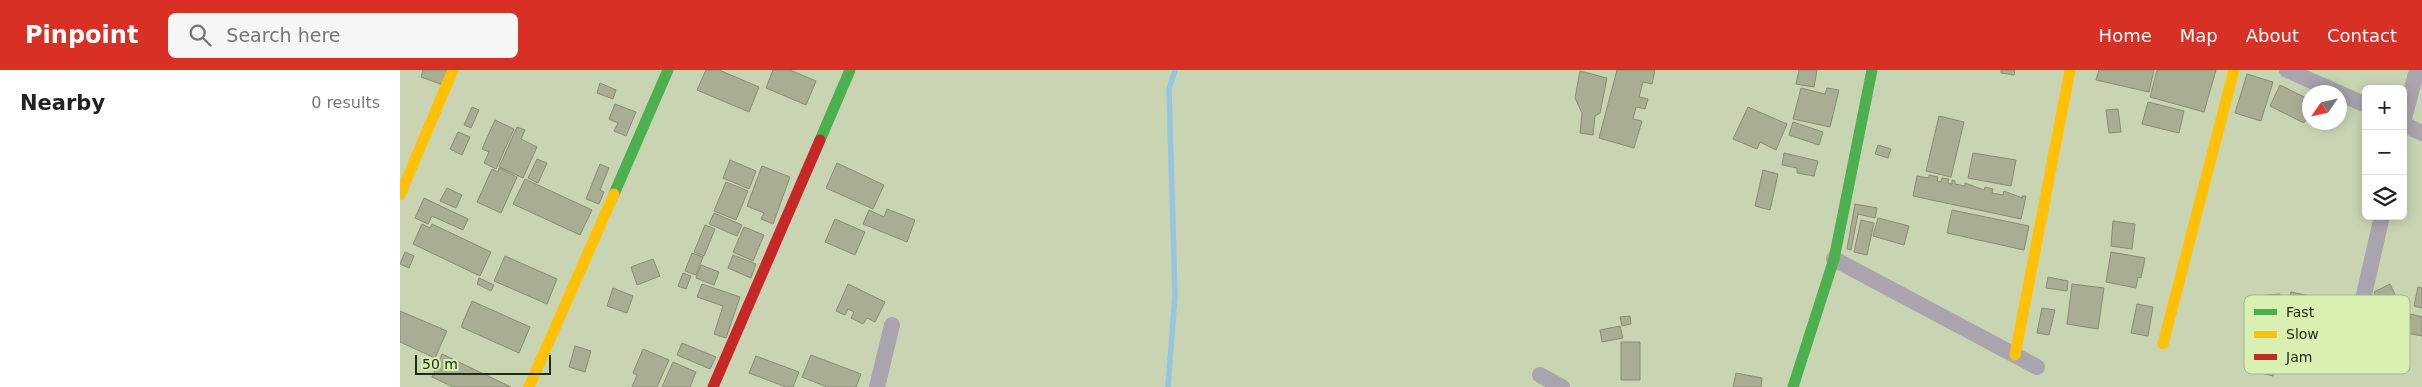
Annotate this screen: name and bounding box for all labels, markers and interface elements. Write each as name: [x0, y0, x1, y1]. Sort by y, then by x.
search box: [168, 13, 518, 58]
text: Pinpoint: [25, 21, 138, 49]
icon: search: [186, 21, 214, 49]
text: Search here: [226, 24, 341, 46]
text: Home: [2099, 25, 2152, 46]
text: Map: [2180, 25, 2218, 46]
text: About: [2246, 25, 2299, 46]
text: Contact: [2327, 25, 2397, 46]
north arrow: [2302, 85, 2347, 130]
map controls: [2362, 85, 2407, 220]
button: +: [2362, 85, 2407, 130]
text: Nearby: [20, 91, 105, 115]
text: 0 results: [311, 93, 380, 112]
button: −: [2362, 130, 2407, 175]
button: layers: [2362, 175, 2407, 220]
legend: [2244, 295, 2410, 374]
text: Fast: [2286, 304, 2315, 320]
text: Slow: [2286, 326, 2319, 342]
text: Jam: [2285, 349, 2312, 365]
scale bar: [415, 352, 551, 375]
text: 50 m: [422, 356, 458, 372]

